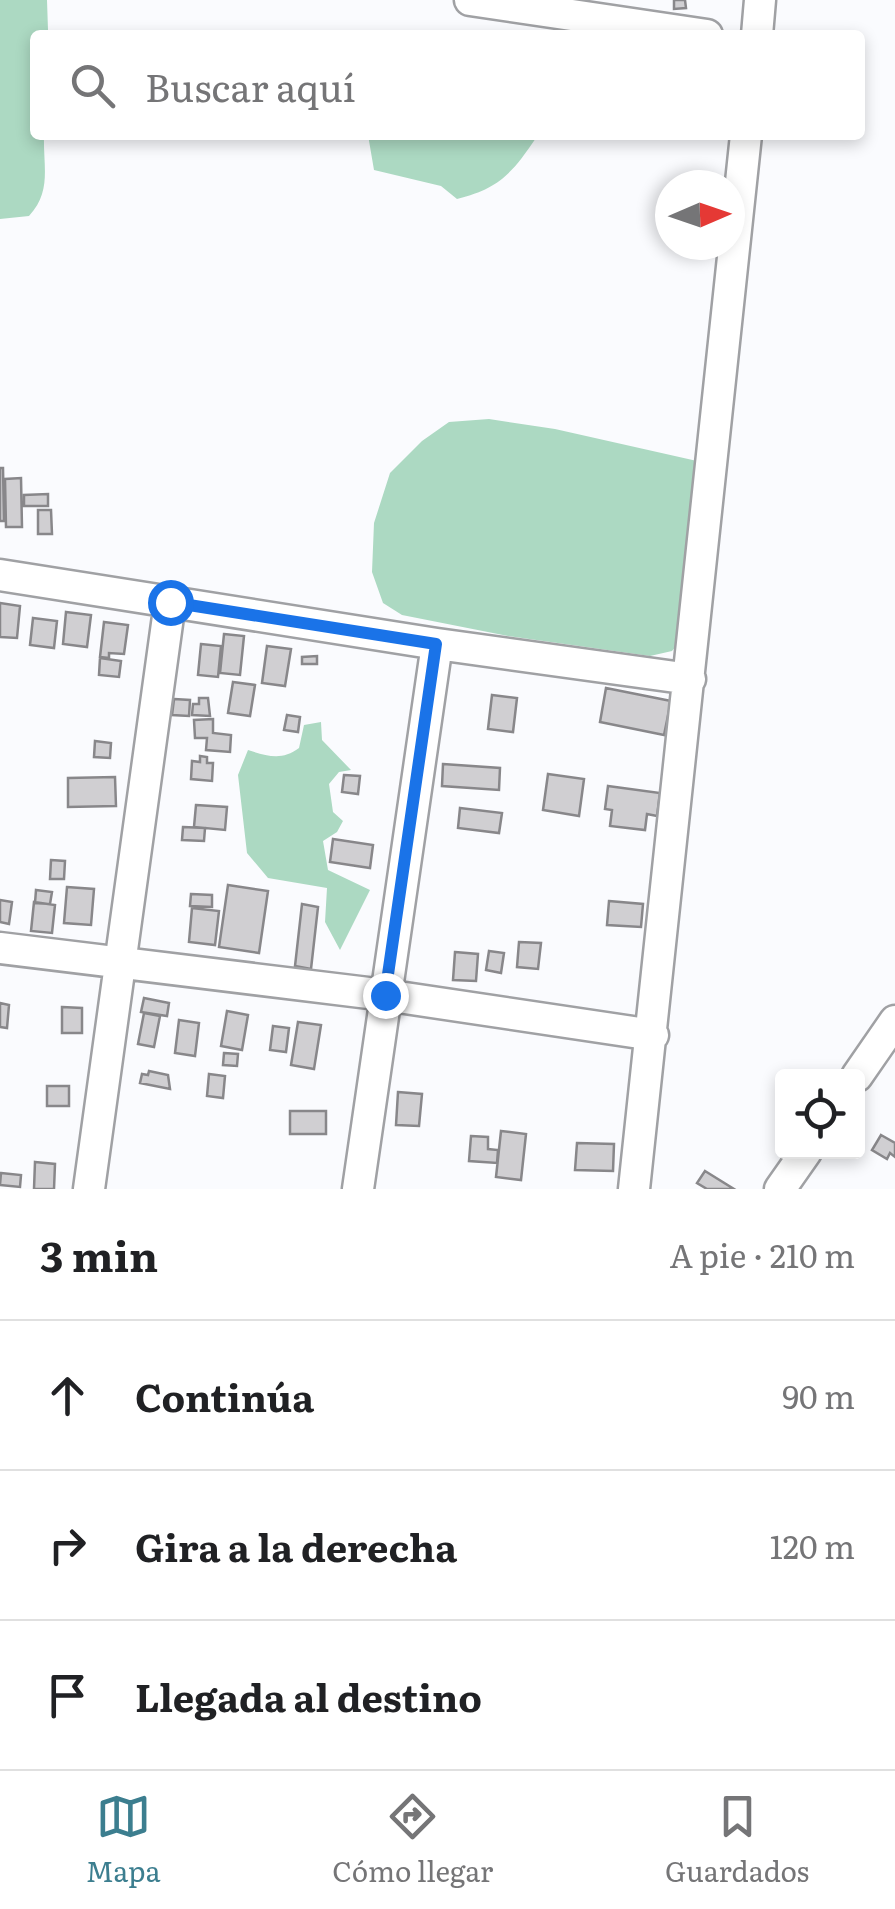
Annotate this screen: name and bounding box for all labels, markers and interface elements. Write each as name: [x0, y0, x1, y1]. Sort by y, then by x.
search box: [30, 30, 865, 140]
text: Buscar aquí: [145, 57, 355, 114]
icon: search: [65, 58, 120, 113]
north arrow: [655, 170, 745, 260]
route start: [148, 580, 194, 626]
route end: [363, 973, 409, 1019]
map controls: [775, 1069, 865, 1159]
button: locate: [775, 1069, 865, 1159]
text: 3 min: [40, 1223, 158, 1285]
text: A pie · 210 m: [669, 1230, 855, 1278]
text: Continúa: [135, 1367, 314, 1424]
icon: ahead: [40, 1368, 95, 1423]
text: 90 m: [782, 1371, 855, 1419]
text: Gira a la derecha: [135, 1517, 457, 1574]
icon: right: [40, 1518, 95, 1573]
text: 120 m: [770, 1521, 855, 1569]
text: Llegada al destino: [135, 1667, 482, 1724]
icon: arrive: [40, 1668, 95, 1723]
tab: Mapa: [86, 1789, 161, 1891]
tab: Cómo llegar: [332, 1789, 493, 1891]
tab: Guardados: [665, 1789, 809, 1891]

